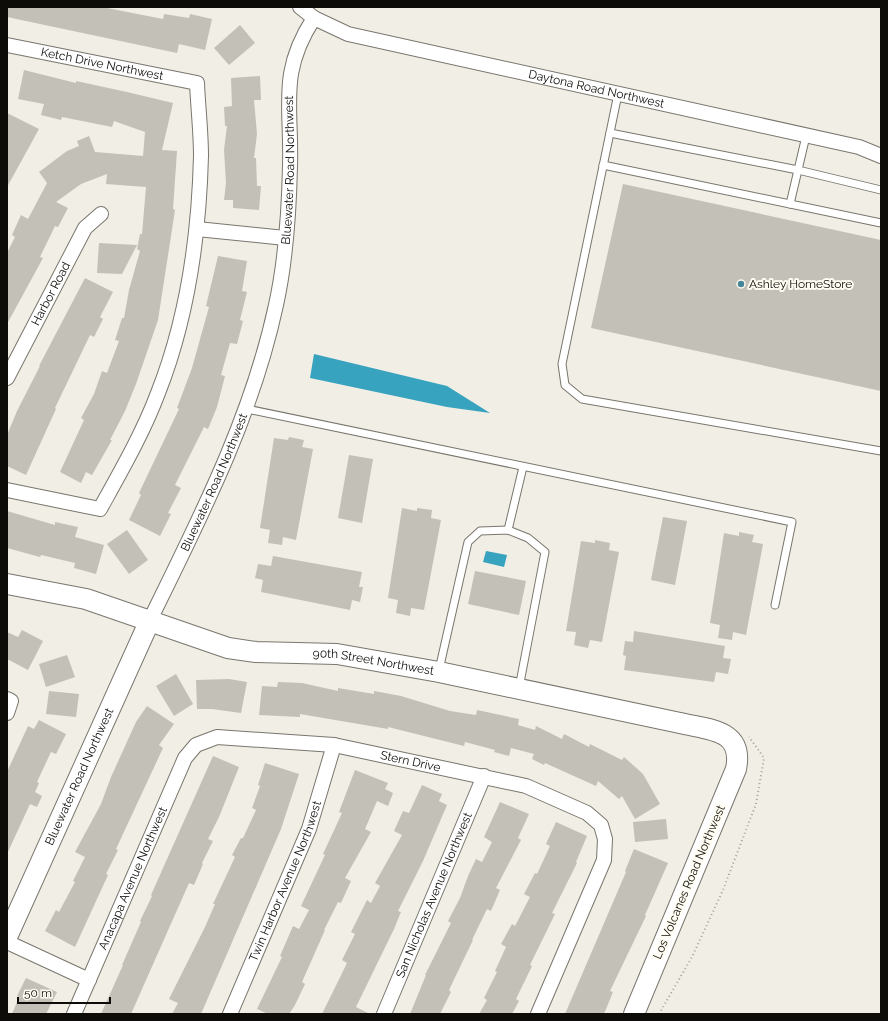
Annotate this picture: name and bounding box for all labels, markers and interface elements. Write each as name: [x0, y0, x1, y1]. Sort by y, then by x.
street label: Ketch Drive Northwest: [40, 45, 165, 83]
street label: Daytona Road Northwest: [527, 67, 666, 111]
street label: Bluewater Road Northwest: [279, 95, 297, 245]
street label: Harbor Road: [28, 259, 73, 328]
place label: Ashley HomeStore: [749, 277, 852, 291]
marker: Ashley HomeStore: [736, 279, 746, 289]
street label: Bluewater Road Northwest: [178, 411, 250, 553]
street label: 90th Street Northwest: [313, 646, 435, 678]
street label: Bluewater Road Northwest: [42, 706, 116, 847]
street label: Stern Drive: [379, 748, 442, 775]
street label: Twin Harbor Avenue Northwest: [246, 799, 324, 964]
street label: Los Volcanes Road Northwest: [650, 803, 728, 961]
street label: Anacapa Avenue Northwest: [96, 805, 170, 952]
street label: San Nicholas Avenue Northwest: [393, 810, 475, 980]
scale bar: [18, 979, 110, 1005]
text: 50 m: [24, 986, 52, 1000]

